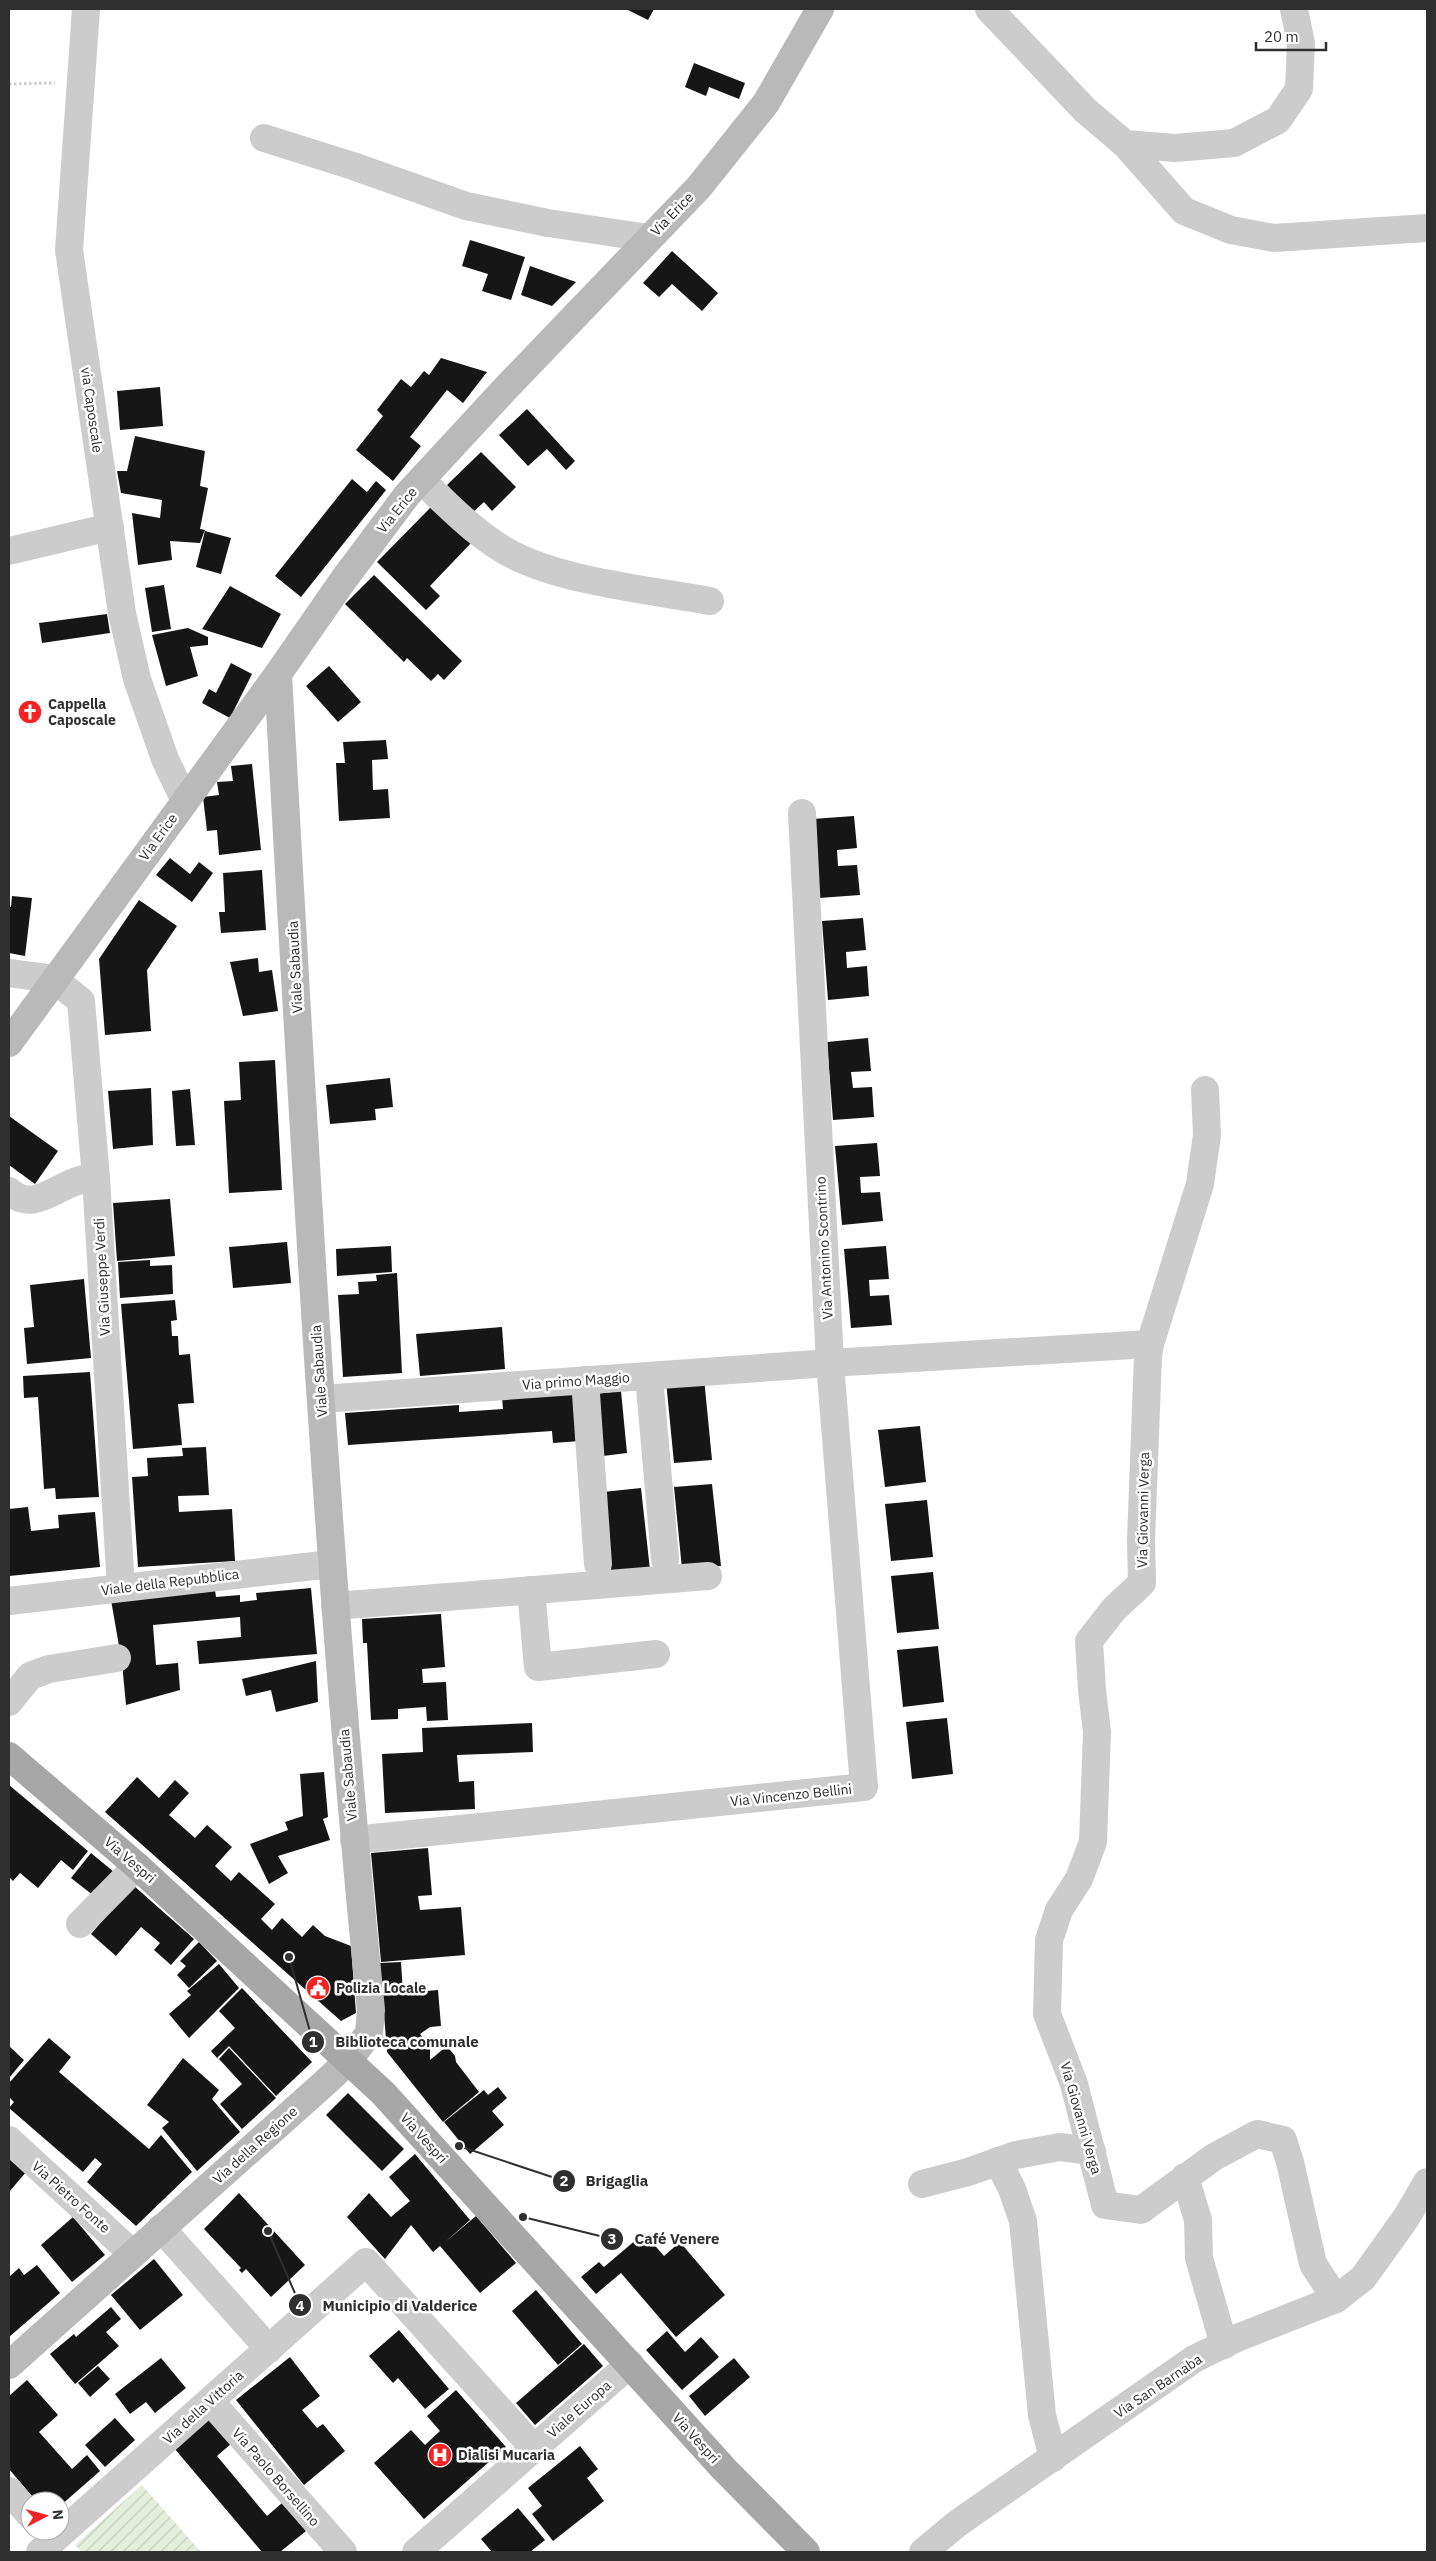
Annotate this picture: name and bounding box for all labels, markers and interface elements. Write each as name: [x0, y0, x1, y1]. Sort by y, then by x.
scale bar: [1256, 20, 1326, 52]
text: 20 m: [1264, 27, 1299, 46]
street label: Via Erice: [647, 188, 698, 240]
street label: via Caposcale: [77, 366, 107, 454]
street label: Via Erice: [373, 483, 421, 537]
place label: Cappella Caposcale: [48, 695, 116, 729]
church icon: Cappella Caposcale: [17, 699, 43, 725]
street label: Via Erice: [135, 810, 181, 864]
street label: Viale Sabaudia: [284, 920, 306, 1014]
street label: Via Antonino Scontrino: [811, 1176, 837, 1320]
street label: Via Giuseppe Verdi: [90, 1218, 114, 1336]
street label: Viale Sabaudia: [307, 1324, 331, 1418]
street label: Via primo Maggio: [522, 1368, 631, 1394]
street label: Via Giovanni Verga: [1133, 1451, 1153, 1568]
street label: Viale della Repubblica: [100, 1565, 241, 1599]
street label: Viale Sabaudia: [335, 1728, 361, 1822]
street label: Via Vincenzo Bellini: [729, 1780, 853, 1810]
street label: Via Vespri: [101, 1833, 159, 1887]
public building icon: Polizia Locale: [305, 1975, 331, 2001]
place label: Polizia Locale: [336, 1979, 426, 1997]
callout: Biblioteca comunale: [301, 2027, 489, 2057]
text: 1: [308, 2032, 318, 2051]
text: Biblioteca comunale: [335, 2032, 479, 2051]
street label: Via Giovanni Verga: [1056, 2060, 1106, 2177]
street label: Via della Regione: [209, 2102, 301, 2188]
street label: Via Vespri: [397, 2109, 451, 2167]
street label: Via Pietro Fonte: [28, 2157, 114, 2237]
callout: Brigaglia: [551, 2166, 659, 2196]
text: 2: [559, 2171, 569, 2190]
text: Brigaglia: [586, 2171, 649, 2190]
callout: Café Venere: [599, 2224, 729, 2254]
text: 3: [607, 2229, 617, 2248]
text: Café Venere: [634, 2229, 720, 2248]
callout: Municipio di Valderice: [288, 2290, 488, 2320]
text: 4: [295, 2296, 305, 2315]
text: Municipio di Valderice: [322, 2296, 478, 2315]
street label: Via San Barnaba: [1110, 2350, 1206, 2422]
street label: Via della Vittoria: [159, 2366, 248, 2448]
street label: Viale Europa: [543, 2376, 615, 2442]
street label: Via Vespri: [669, 2409, 723, 2467]
street label: Via Paolo Borsellino: [228, 2424, 324, 2530]
hospital icon: Dialisi Mucaria: [427, 2442, 453, 2468]
place label: Dialisi Mucaria: [458, 2446, 555, 2464]
north arrow: [20, 2491, 70, 2541]
text: N: [48, 2509, 67, 2521]

